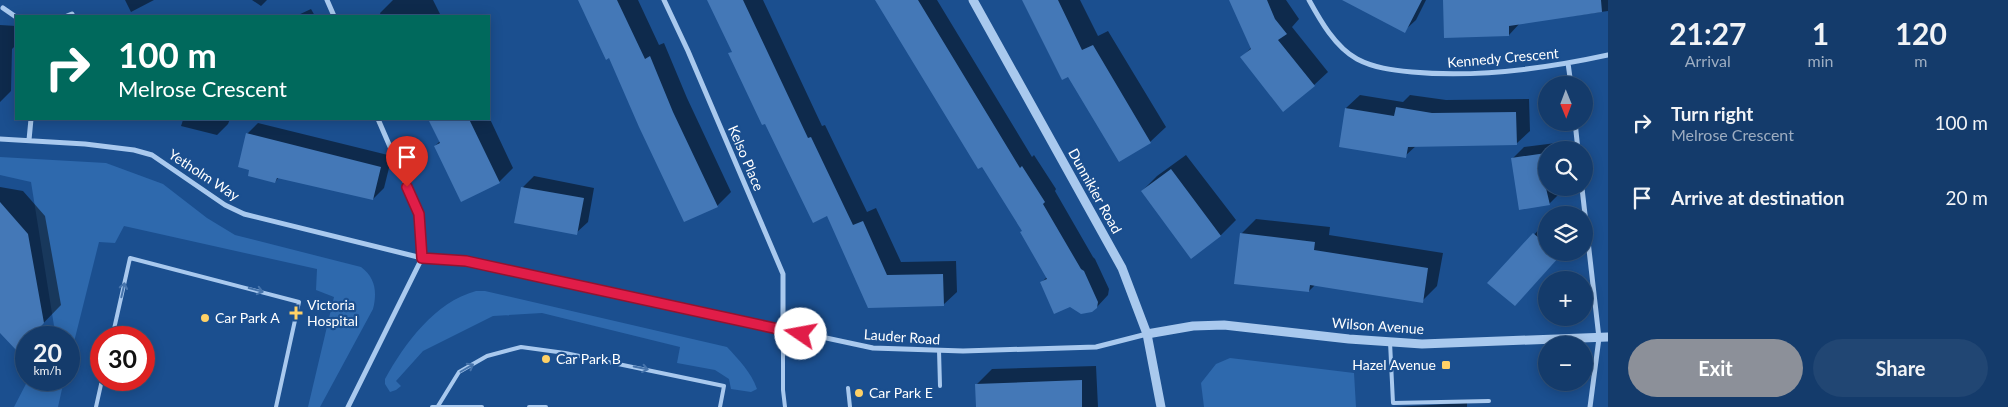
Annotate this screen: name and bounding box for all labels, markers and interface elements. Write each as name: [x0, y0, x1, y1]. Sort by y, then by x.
text: 21:27: [1669, 15, 1746, 51]
text: 1: [1812, 15, 1829, 51]
text: 120: [1895, 15, 1947, 51]
text: 100 m: [118, 33, 217, 75]
icon: right: [35, 35, 100, 100]
street label: Kennedy Crescent: [1447, 44, 1559, 71]
text: Arrival: [1685, 51, 1731, 70]
text: min: [1808, 51, 1834, 70]
text: m: [1914, 51, 1927, 70]
text: Melrose Crescent: [118, 75, 287, 102]
north arrow: [1538, 76, 1592, 131]
map controls: [1538, 76, 1593, 391]
text: Turn right: [1671, 102, 1753, 125]
icon: right: [1628, 109, 1656, 137]
text: 100 m: [1934, 111, 1988, 134]
street label: Kelso Place: [725, 122, 768, 193]
text: Melrose Crescent: [1671, 125, 1794, 144]
pin: [386, 136, 428, 187]
button: search: [1538, 141, 1593, 196]
icon: arrive: [393, 143, 421, 171]
street label: Yetholm Way: [166, 145, 244, 204]
street label: Dunnikier Road: [1065, 145, 1126, 236]
icon: arrive: [1628, 184, 1656, 212]
text: Arrive at destination: [1671, 186, 1844, 209]
text: 20 m: [1945, 186, 1988, 209]
button: layers: [1538, 206, 1593, 261]
button: +: [1538, 271, 1593, 326]
one-way arrow: [119, 282, 128, 298]
one-way arrow: [248, 286, 264, 296]
place label: Victoria Hospital: [307, 296, 358, 329]
marker: Victoria Hospital: [289, 306, 303, 320]
position arrow: [774, 307, 826, 359]
place label: Car Park A: [215, 309, 280, 326]
marker: Car Park A: [199, 312, 211, 324]
street label: Wilson Avenue: [1331, 314, 1425, 337]
street label: Lauder Road: [863, 325, 941, 348]
speed limit sign: 30: [90, 326, 155, 391]
button: −: [1538, 336, 1593, 391]
text: 20: [33, 337, 62, 367]
button: Exit: [1628, 339, 1803, 397]
button: Share: [1813, 339, 1988, 397]
place label: Car Park B: [556, 350, 621, 367]
marker: Car Park B: [540, 353, 552, 365]
place label: Hazel Avenue: [1352, 356, 1436, 373]
marker: Hazel Avenue: [1440, 359, 1452, 371]
one-way arrow: [459, 362, 473, 372]
text: km/h: [33, 363, 62, 378]
one-way arrow: [632, 364, 648, 374]
place label: Car Park E: [869, 384, 933, 401]
marker: Car Park E: [853, 387, 865, 399]

